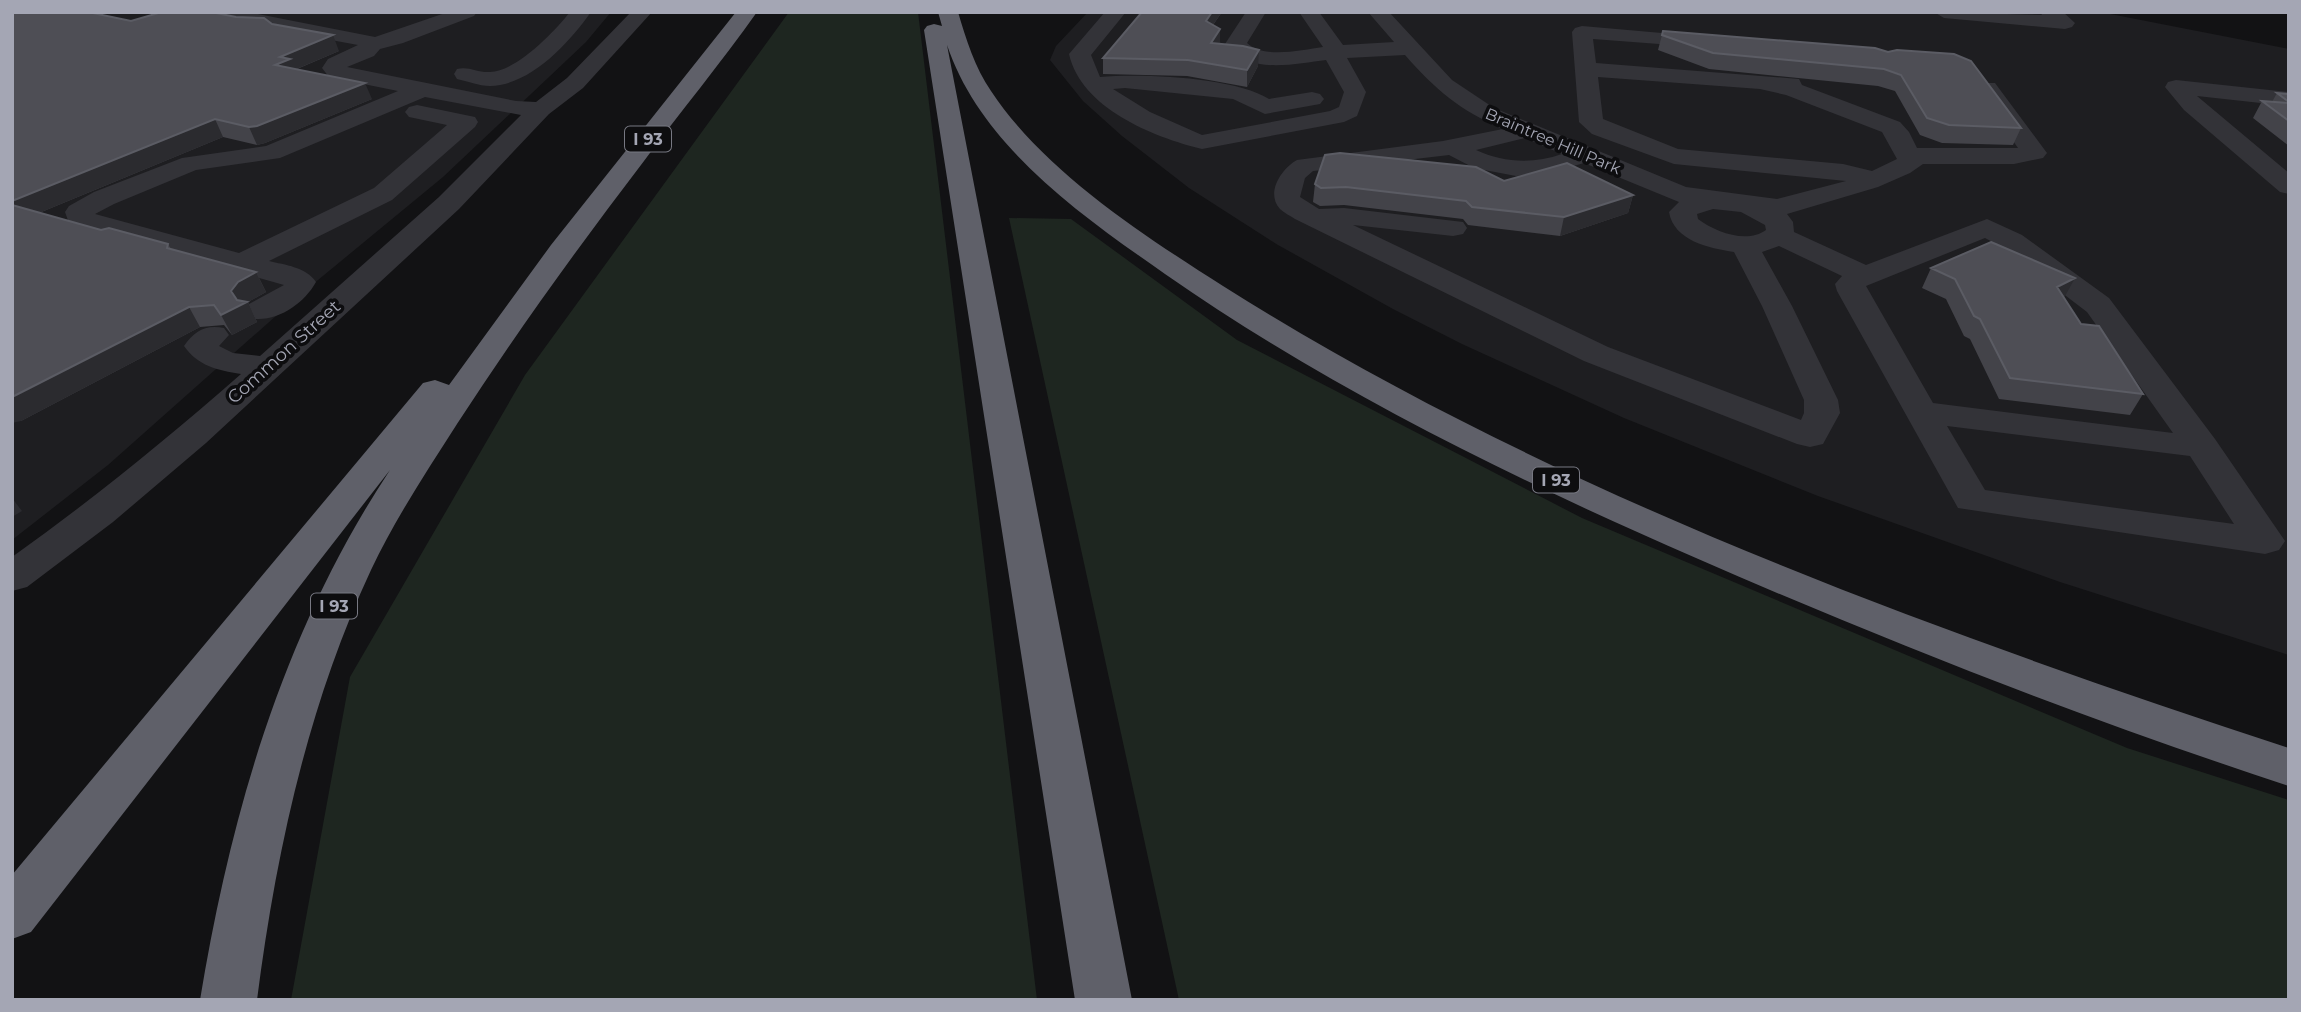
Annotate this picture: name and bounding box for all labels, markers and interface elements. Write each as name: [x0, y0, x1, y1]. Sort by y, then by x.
street label: Braintree Hill Park: [1482, 104, 1624, 178]
road number: I 93: [625, 127, 671, 152]
street label: Common Street: [223, 296, 345, 408]
road number: I 93: [1533, 467, 1579, 492]
road number: I 93: [311, 594, 357, 618]

